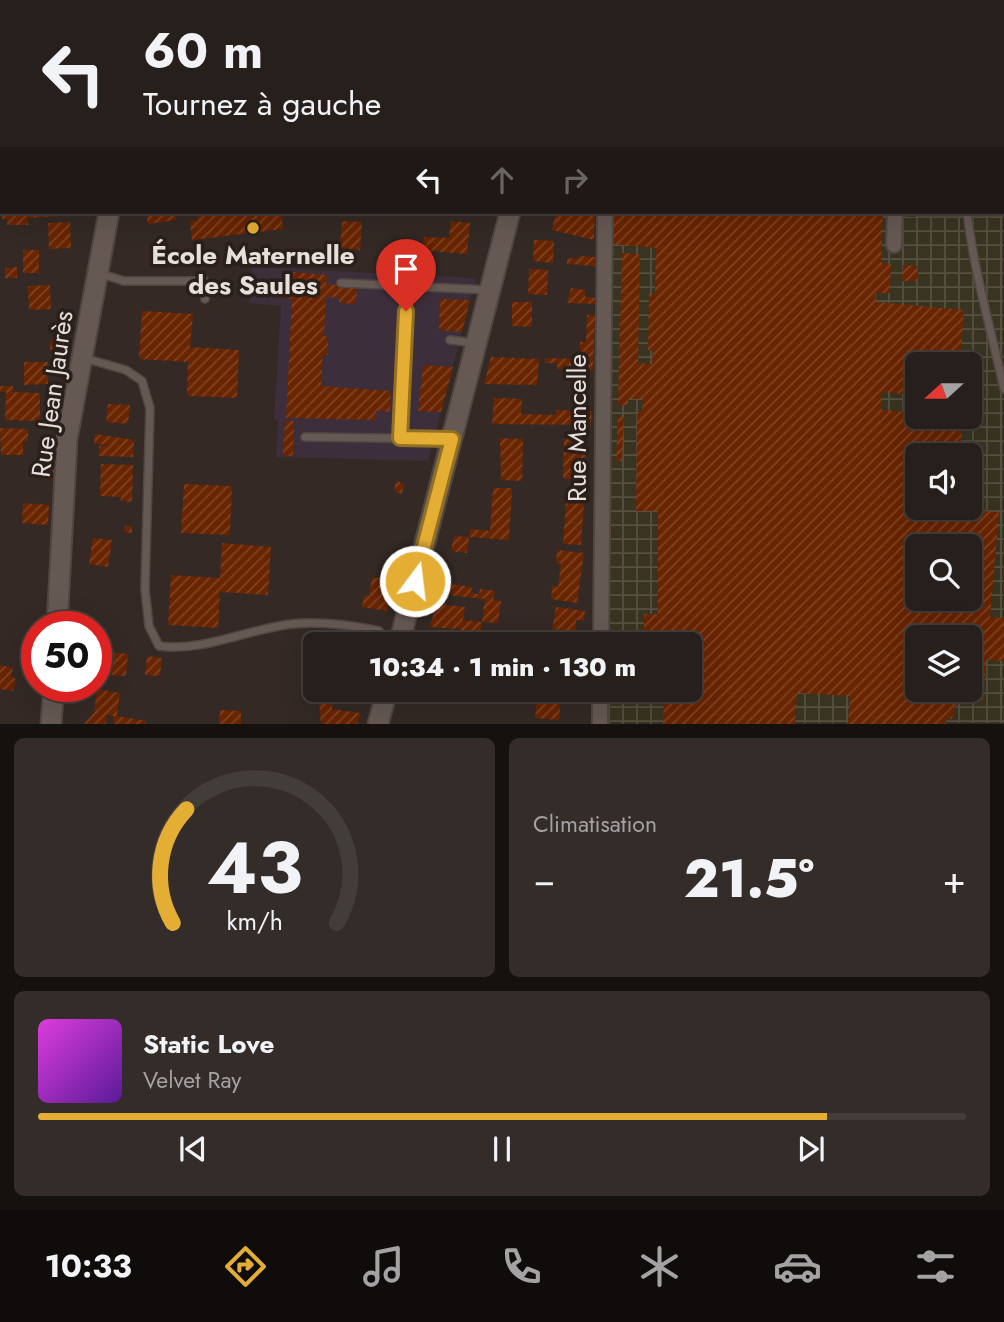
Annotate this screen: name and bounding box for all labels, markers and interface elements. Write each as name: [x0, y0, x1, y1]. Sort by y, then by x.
text: 60 m: [143, 16, 263, 86]
icon: left: [28, 28, 119, 119]
text: Tournez à gauche: [143, 81, 381, 127]
icon: left: [410, 161, 448, 199]
icon: ahead: [483, 161, 521, 199]
icon: right: [556, 161, 594, 199]
marker: École Maternelle des Saules: [245, 220, 261, 236]
place label: École Maternelle des Saules: [151, 236, 355, 304]
pin: [376, 239, 436, 311]
icon: arrive: [387, 250, 425, 288]
street label: Rue Jean Jaurès: [22, 308, 82, 480]
north arrow: [905, 352, 982, 429]
map controls: [905, 352, 982, 702]
street label: Rue Mancelle: [558, 354, 596, 502]
button: sound: [905, 443, 982, 520]
button: search: [905, 534, 982, 611]
position arrow: [378, 544, 452, 618]
speed limit sign: 50: [21, 611, 112, 702]
button: layers: [905, 625, 982, 702]
text: 10:34 · 1 min · 130 m: [369, 648, 636, 686]
text: Climatisation: [533, 807, 657, 841]
text: 43: [206, 816, 303, 921]
text: 21.5°: [684, 841, 814, 917]
text: −: [533, 852, 555, 907]
text: +: [943, 852, 966, 907]
text: km/h: [226, 903, 283, 939]
text: Static Love: [143, 1025, 275, 1063]
text: Velvet Ray: [143, 1063, 241, 1097]
icon: previous: [174, 1130, 212, 1168]
icon: pause: [483, 1130, 521, 1168]
icon: next: [792, 1130, 830, 1168]
icon: directions: [221, 1242, 270, 1291]
icon: music: [359, 1242, 408, 1291]
icon: phone: [497, 1242, 546, 1291]
icon: climate: [635, 1242, 684, 1291]
icon: car: [773, 1242, 822, 1291]
icon: filters: [911, 1242, 960, 1291]
text: 10:33: [44, 1243, 132, 1289]

